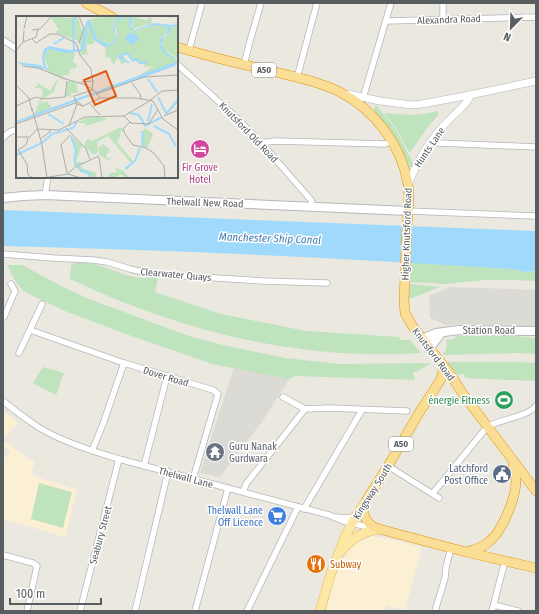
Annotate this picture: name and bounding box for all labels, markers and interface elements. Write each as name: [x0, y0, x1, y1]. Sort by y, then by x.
north arrow: [491, 8, 531, 48]
street label: Alexandra Road: [417, 13, 481, 27]
inset map: [16, 16, 178, 178]
text: N: [502, 29, 513, 44]
road number: A50: [252, 63, 276, 77]
street label: Knutsford Old Road: [216, 100, 280, 166]
street label: Hunts Lane: [412, 125, 448, 170]
hotel icon: Fir Grove Hotel: [189, 138, 211, 160]
place label: Fir Grove Hotel: [182, 162, 218, 186]
street label: Higher Knutsford Road: [399, 188, 415, 280]
street label: Thelwall New Road: [166, 196, 244, 210]
water label: Manchester Ship Canal: [219, 230, 321, 247]
street label: Clearwater Quays: [140, 266, 212, 284]
street label: Station Road: [463, 325, 515, 337]
street label: Knutsford Road: [409, 326, 457, 383]
street label: Dover Road: [142, 364, 190, 390]
sports icon: énergie Fitness: [493, 389, 515, 411]
place label: énergie Fitness: [428, 395, 490, 407]
road number: A50: [389, 437, 413, 451]
temple icon: Guru Nanak Gurdwara: [204, 441, 226, 463]
place label: Guru Nanak Gurdwara: [229, 441, 277, 465]
street label: Kingsway South: [351, 461, 395, 522]
place label: Latchford Post Office: [444, 463, 488, 487]
public building icon: Latchford Post Office: [491, 463, 513, 485]
street label: Thelwall Lane: [157, 465, 214, 491]
street label: Seabury Street: [87, 504, 115, 566]
place label: Thelwall Lane Off Licence: [207, 505, 263, 529]
supermarket icon: Thelwall Lane Off Licence: [266, 505, 288, 527]
restaurant icon: Subway: [305, 553, 327, 575]
place label: Subway: [330, 559, 362, 571]
scale bar: [10, 580, 101, 606]
text: 100 m: [16, 587, 45, 601]

